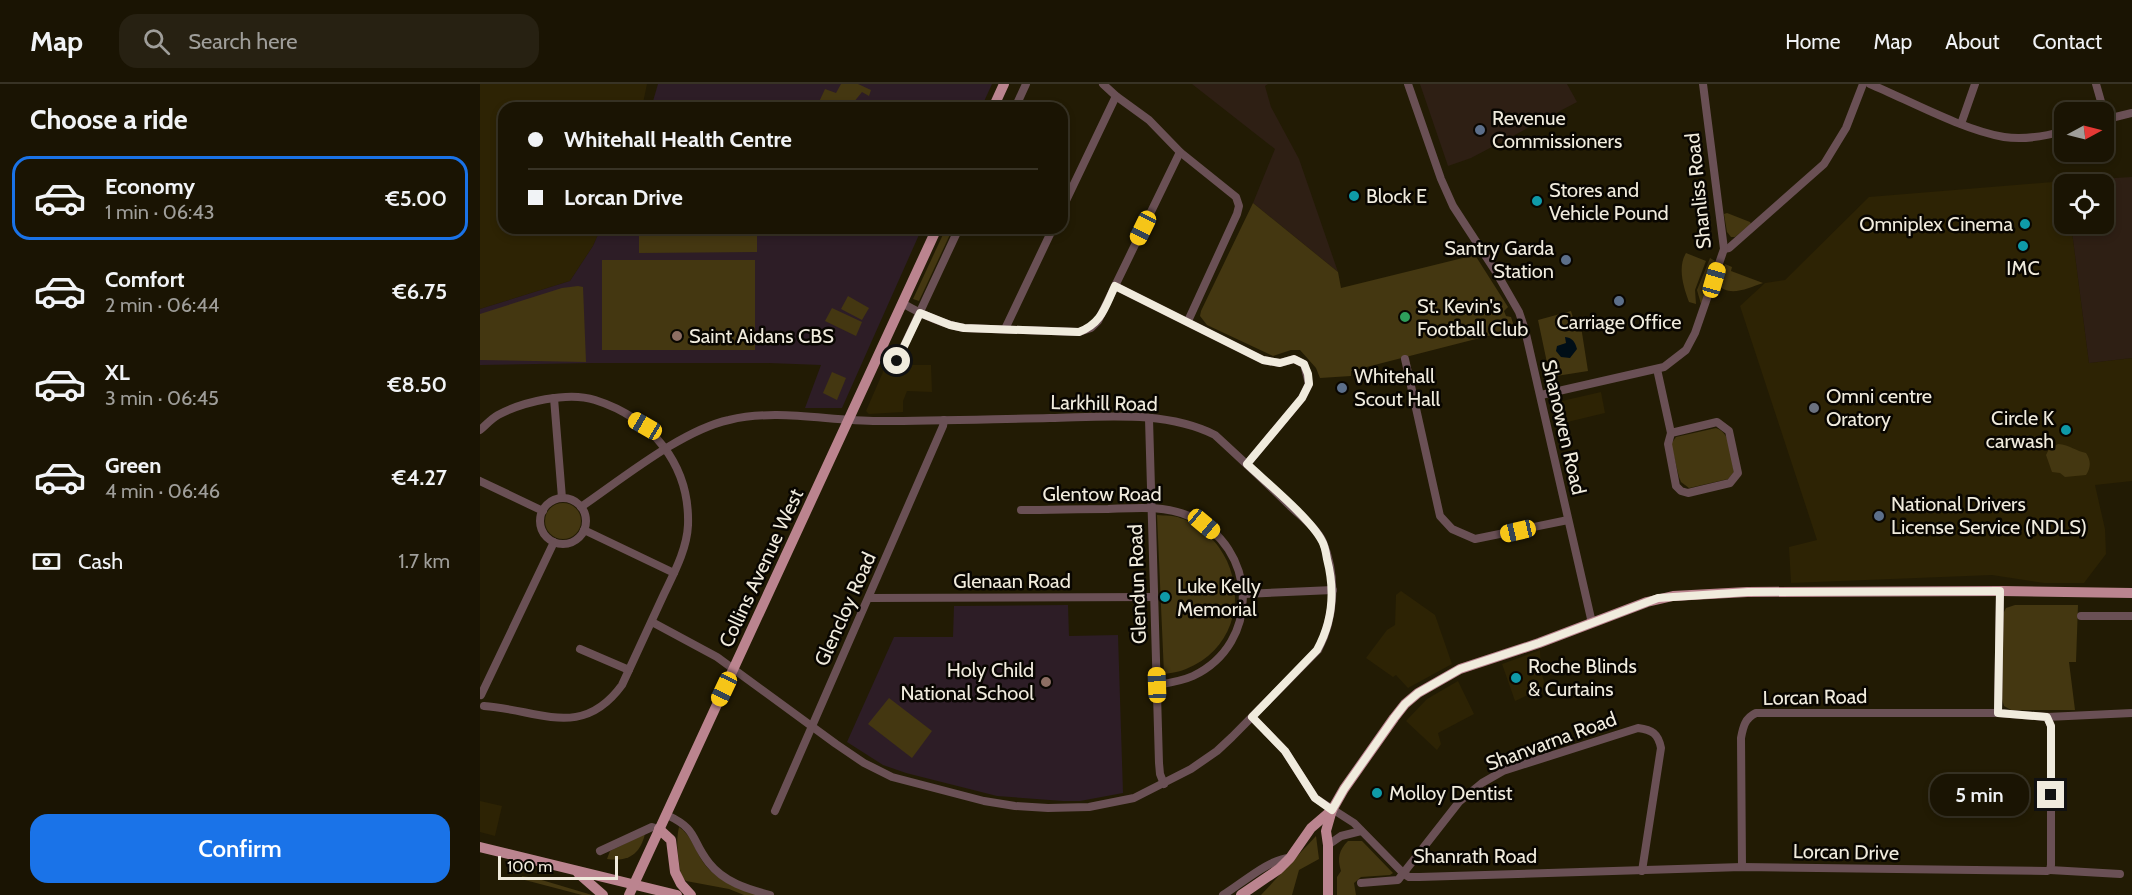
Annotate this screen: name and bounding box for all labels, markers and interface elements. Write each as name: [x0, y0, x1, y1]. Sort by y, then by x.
search box: [119, 14, 539, 68]
text: Map: [30, 24, 83, 58]
icon: search: [140, 25, 173, 58]
text: Search here: [188, 28, 297, 55]
text: Home: [1785, 29, 1841, 54]
text: Map: [1874, 29, 1912, 54]
text: About: [1945, 29, 1999, 54]
text: Contact: [2032, 29, 2102, 54]
north arrow: [2054, 102, 2114, 162]
map controls: [2054, 102, 2114, 234]
text: Choose a ride: [30, 103, 188, 136]
place label: Revenue Commissioners: [1492, 106, 1622, 153]
marker: Revenue Commissioners: [1473, 123, 1487, 137]
text: Whitehall Health Centre: [564, 126, 792, 153]
street label: Shanliss Road: [1680, 132, 1716, 250]
icon: car: [33, 171, 87, 225]
text: Economy: [105, 173, 195, 200]
button: locate: [2054, 174, 2114, 234]
place label: Stores and Vehicle Pound: [1549, 178, 1669, 225]
text: Lorcan Drive: [564, 184, 683, 211]
place label: Block E: [1366, 184, 1427, 208]
text: €5.00: [386, 185, 447, 212]
marker: Block E: [1347, 189, 1361, 203]
marker: Stores and Vehicle Pound: [1530, 194, 1544, 208]
text: 1 min · 06:43: [105, 200, 215, 224]
car: [1127, 208, 1159, 248]
place label: Omniplex Cinema: [1859, 212, 2013, 236]
marker: Omniplex Cinema: [2018, 217, 2032, 231]
place label: Santry Garda Station: [1444, 236, 1554, 283]
marker: IMC: [2016, 239, 2030, 253]
marker: Santry Garda Station: [1559, 253, 1573, 267]
place label: IMC: [2006, 256, 2040, 280]
car: [1700, 260, 1728, 300]
icon: car: [33, 264, 87, 318]
text: Comfort: [105, 266, 184, 293]
text: €6.75: [393, 278, 447, 305]
text: 2 min · 06:44: [105, 293, 219, 317]
place label: St. Kevin's Football Club: [1417, 294, 1528, 341]
marker: Carriage Office: [1612, 294, 1626, 308]
marker: St. Kevin's Football Club: [1398, 310, 1412, 324]
place label: Carriage Office: [1556, 310, 1682, 334]
place label: Saint Aidans CBS: [689, 324, 834, 348]
marker: Saint Aidans CBS: [670, 329, 684, 343]
route start: [883, 347, 910, 374]
icon: car: [33, 357, 87, 411]
street label: Shanowen Road: [1537, 357, 1591, 497]
text: XL: [105, 359, 130, 386]
place label: Whitehall Scout Hall: [1354, 364, 1441, 411]
text: €8.50: [387, 371, 447, 398]
marker: Whitehall Scout Hall: [1335, 381, 1349, 395]
place label: Omni centre Oratory: [1826, 384, 1932, 431]
text: 3 min · 06:45: [105, 386, 219, 410]
street label: Larkhill Road: [1050, 390, 1158, 416]
marker: Omni centre Oratory: [1807, 401, 1821, 415]
place label: Circle K carwash: [1986, 406, 2055, 453]
car: [625, 409, 665, 443]
marker: Circle K carwash: [2059, 423, 2073, 437]
icon: car: [33, 450, 87, 504]
text: Green: [105, 452, 161, 479]
text: €4.27: [392, 464, 447, 491]
text: 4 min · 06:46: [105, 479, 220, 503]
street label: Glentow Road: [1042, 482, 1162, 506]
street label: Collins Avenue West: [714, 485, 808, 651]
place label: National Drivers License Service (NDLS): [1891, 492, 2087, 539]
car: [1184, 506, 1224, 542]
marker: National Drivers License Service (NDLS): [1872, 509, 1886, 523]
car: [1498, 518, 1538, 544]
street label: Glendun Road: [1123, 524, 1151, 644]
icon: cash: [30, 545, 63, 578]
text: Cash: [78, 548, 123, 575]
street label: Glencloy Road: [809, 548, 881, 670]
text: 1.7 km: [398, 549, 450, 573]
street label: Glenaan Road: [953, 569, 1071, 593]
place label: Luke Kelly Memorial: [1177, 574, 1261, 621]
marker: Luke Kelly Memorial: [1158, 590, 1172, 604]
place label: Roche Blinds & Curtains: [1528, 654, 1637, 701]
place label: Holy Child National School: [900, 658, 1034, 705]
car: [1147, 667, 1167, 703]
car: [708, 669, 740, 709]
marker: Roche Blinds & Curtains: [1509, 671, 1523, 685]
marker: Holy Child National School: [1039, 675, 1053, 689]
street label: Lorcan Road: [1762, 684, 1868, 710]
street label: Shanvarna Road: [1482, 706, 1620, 776]
callout: 5 min: [1931, 774, 2030, 816]
place label: Molloy Dentist: [1389, 781, 1513, 805]
route end: [2037, 781, 2064, 808]
text: 5 min: [1955, 783, 2004, 807]
marker: Molloy Dentist: [1370, 786, 1384, 800]
button: Confirm: [30, 814, 450, 883]
street label: Lorcan Drive: [1793, 839, 1899, 865]
street label: Shanrath Road: [1413, 844, 1537, 868]
scale bar: [498, 853, 618, 880]
text: 100 m: [507, 857, 552, 876]

